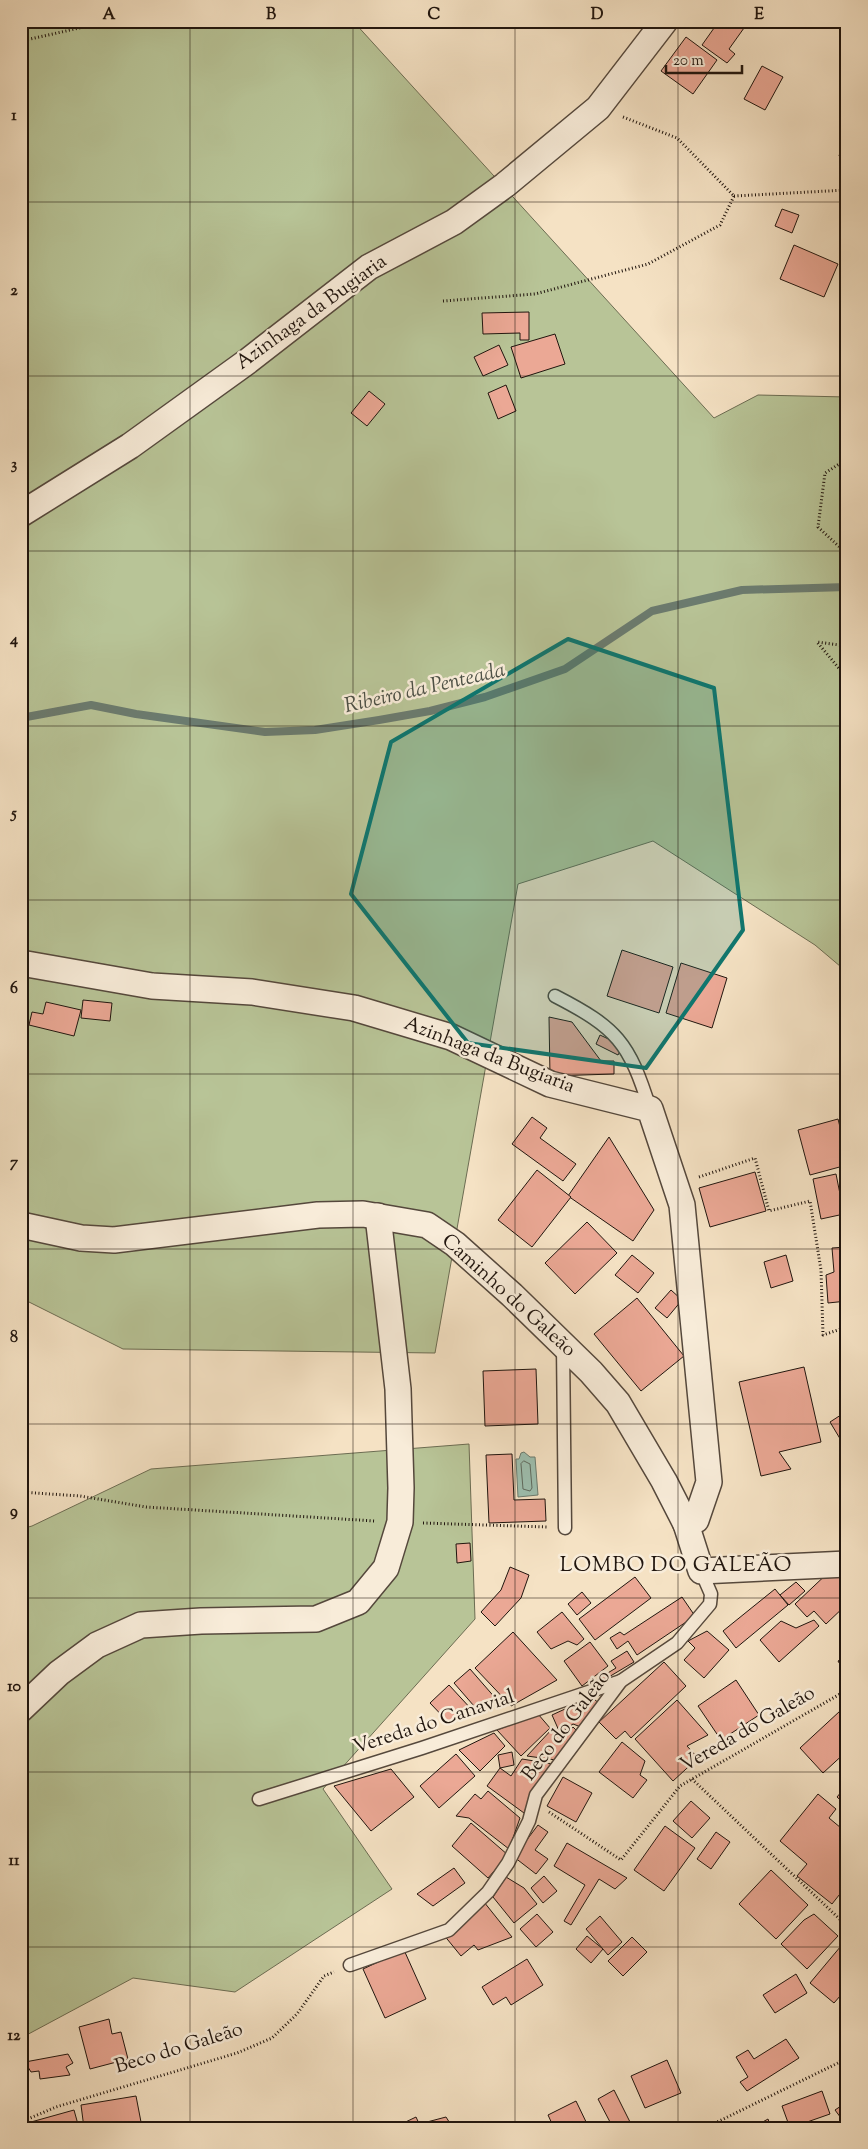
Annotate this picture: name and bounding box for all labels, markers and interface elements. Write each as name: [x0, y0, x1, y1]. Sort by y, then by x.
text: A: [103, 4, 116, 27]
text: B: [266, 4, 276, 27]
text: C: [428, 4, 441, 27]
text: D: [591, 4, 604, 27]
text: E: [754, 4, 764, 27]
scale bar: [666, 42, 742, 74]
text: 20 m: [673, 51, 704, 72]
text: 1: [11, 105, 17, 128]
street label: Azinhaga da Bugiaria: [230, 248, 394, 378]
text: 2: [10, 280, 18, 303]
text: 3: [11, 454, 18, 477]
text: 4: [9, 629, 18, 652]
water label: Ribeiro da Penteada: [342, 656, 509, 722]
text: 5: [9, 803, 17, 826]
text: 6: [10, 978, 18, 1001]
street label: Azinhaga da Bugiaria: [399, 1010, 579, 1102]
text: 7: [10, 1152, 19, 1175]
street label: Caminho do Galeão: [434, 1228, 582, 1364]
text: 8: [10, 1327, 18, 1350]
text: 9: [10, 1501, 18, 1524]
district label: LOMBO DO GALEÃO: [560, 1551, 792, 1581]
street label: Beco do Galeão: [516, 1664, 619, 1788]
text: 10: [7, 1676, 21, 1699]
street label: Vereda do Galeão: [675, 1680, 821, 1780]
street label: Vereda do Canavial: [350, 1683, 519, 1763]
text: 11: [9, 1850, 20, 1873]
street label: Beco do Galeão: [111, 2016, 247, 2082]
text: 12: [8, 2025, 21, 2048]

